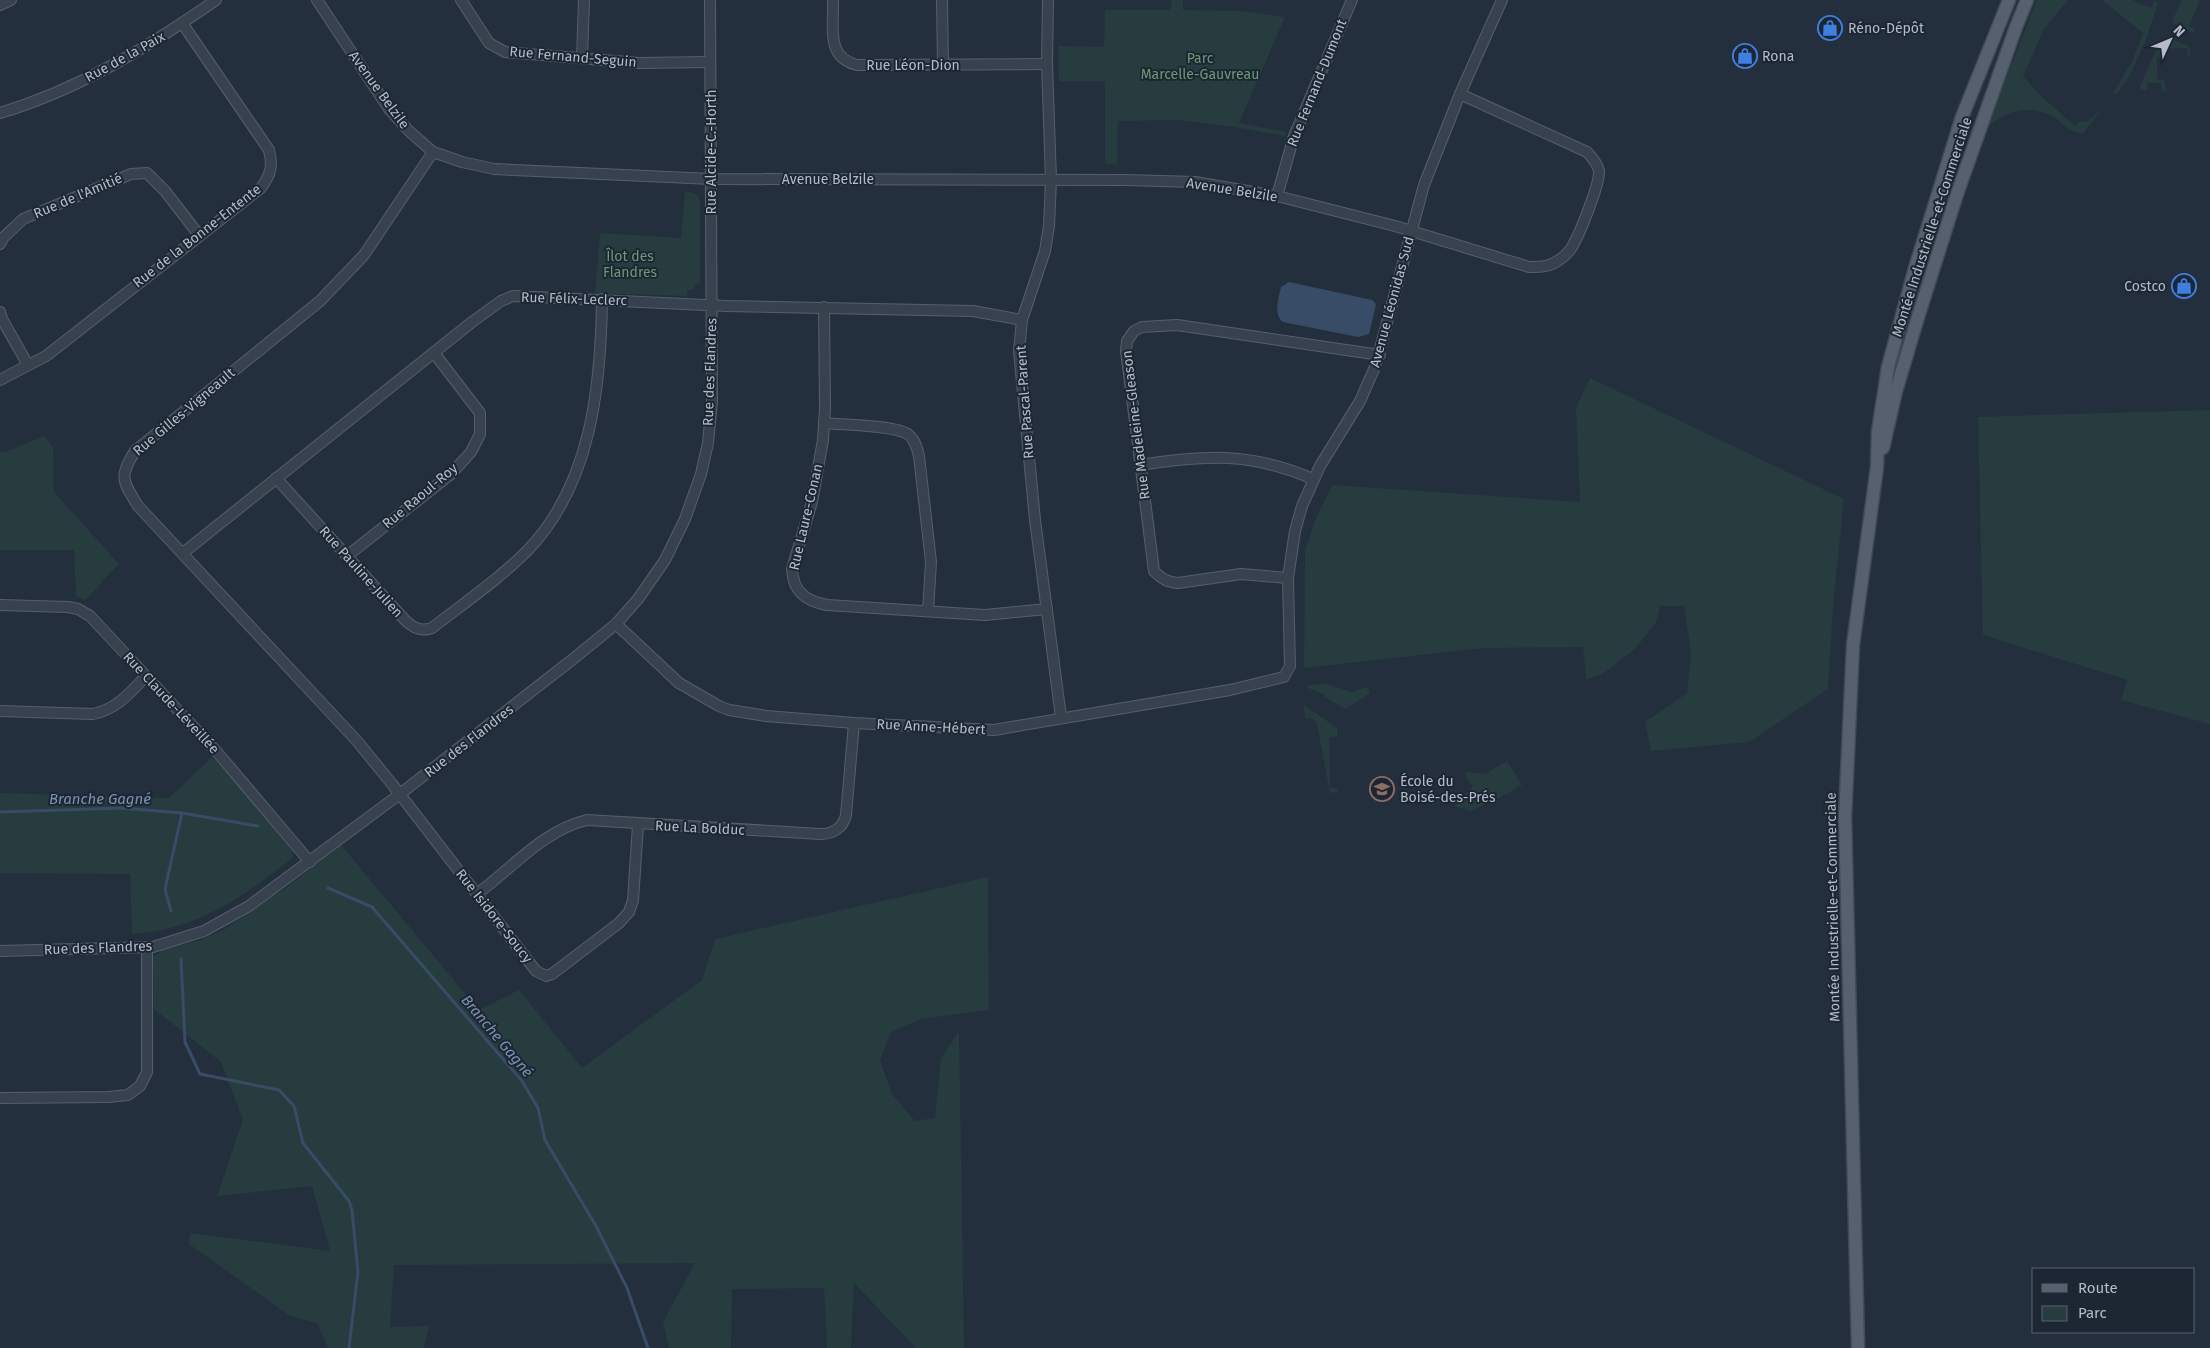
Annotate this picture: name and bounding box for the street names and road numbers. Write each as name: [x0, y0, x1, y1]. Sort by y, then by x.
street label: Rue Fernand-Dumont: [1284, 16, 1351, 149]
street label: Rue de la Paix: [82, 28, 168, 86]
street label: Rue Fernand-Seguin: [509, 43, 637, 71]
street label: Avenue Belzile: [345, 48, 413, 132]
street label: Rue Léon-Dion: [866, 57, 960, 74]
street label: Rue Alcide-C.-Horth: [703, 90, 720, 214]
street label: Montée Industrielle-et-Commerciale: [1888, 115, 1976, 339]
street label: Rue de l'Amitié: [31, 170, 125, 222]
street label: Avenue Belzile: [782, 171, 874, 188]
street label: Avenue Belzile: [1185, 174, 1279, 206]
street label: Rue de la Bonne-Entente: [129, 181, 265, 291]
street label: Avenue Léonidas Sud: [1366, 235, 1418, 369]
street label: Rue Félix-Leclerc: [521, 289, 628, 309]
street label: Rue des Flandres: [700, 317, 720, 426]
street label: Rue Pascal-Parent: [1012, 344, 1037, 459]
street label: Rue Madeleine-Gleason: [1118, 349, 1154, 501]
street label: Rue Gilles-Vigneault: [130, 364, 239, 460]
street label: Rue Raoul-Roy: [379, 459, 461, 532]
street label: Rue Laure-Conan: [786, 462, 826, 572]
street label: Rue Pauline-Julien: [316, 523, 406, 621]
street label: Rue Claude-Léveillée: [119, 649, 223, 757]
street label: Rue des Flandres: [421, 701, 517, 781]
street label: Rue Anne-Hébert: [876, 716, 987, 738]
street label: Montée Industrielle-et-Commerciale: [1822, 792, 1844, 1022]
street label: Rue La Bolduc: [655, 817, 746, 839]
street label: Rue Isidore-Soucy: [452, 866, 536, 966]
street label: Rue des Flandres: [44, 938, 153, 958]

